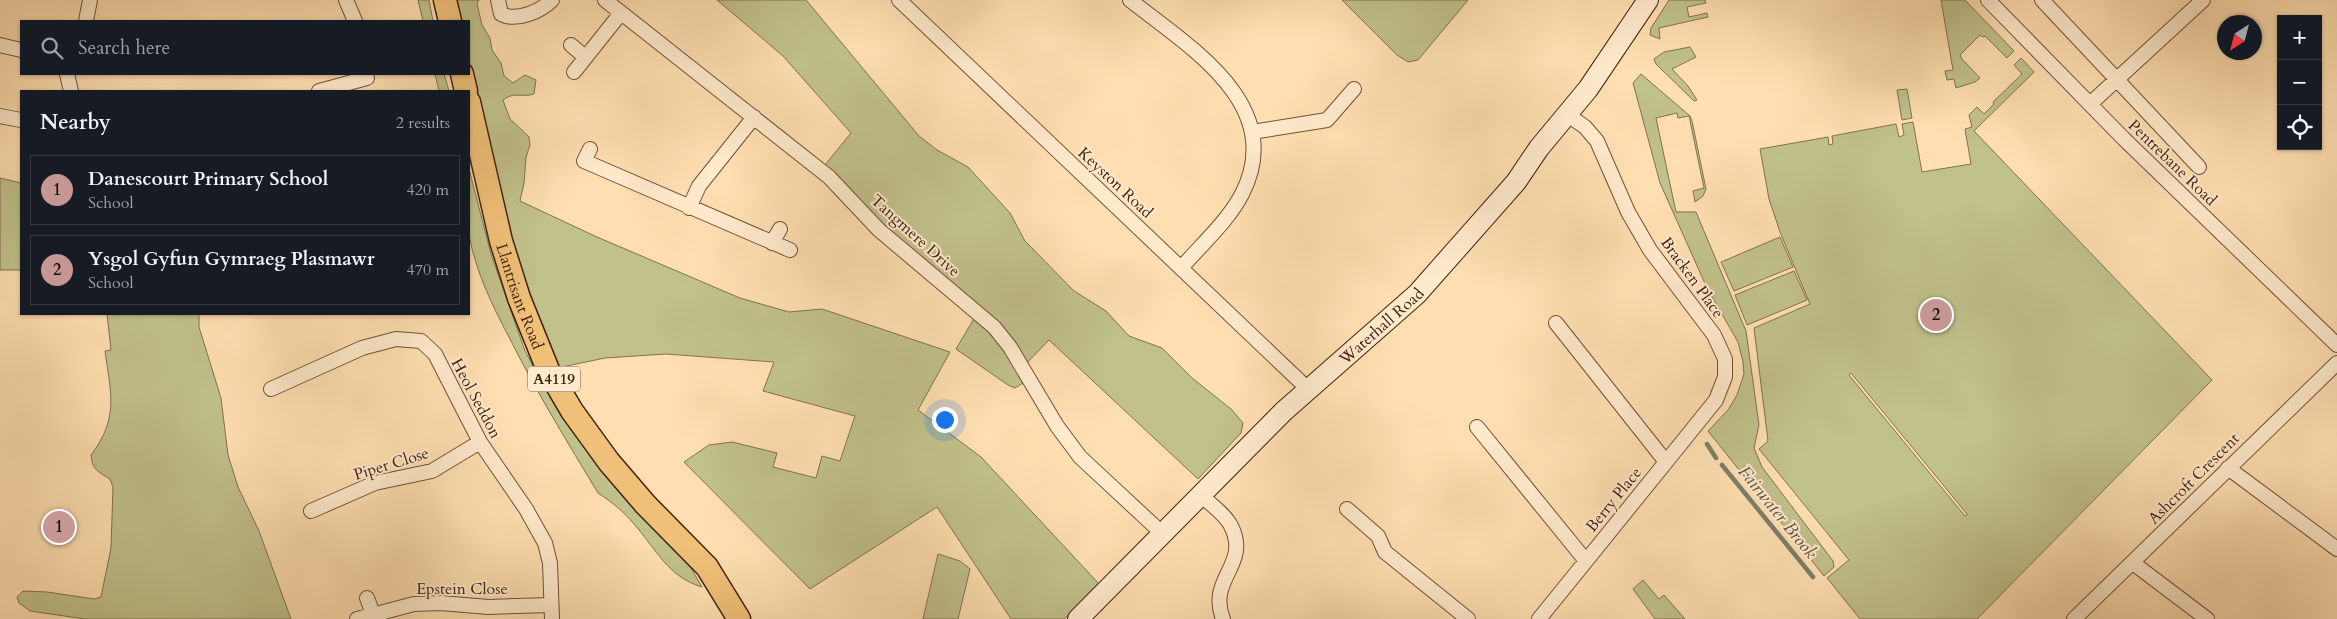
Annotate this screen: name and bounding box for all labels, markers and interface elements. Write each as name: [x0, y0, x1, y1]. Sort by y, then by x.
north arrow: [2217, 15, 2262, 60]
map controls: [2277, 15, 2322, 150]
button: +: [2277, 15, 2322, 60]
search box: [20, 20, 470, 75]
icon: search: [38, 34, 66, 62]
text: Search here: [78, 35, 170, 61]
button: −: [2277, 60, 2322, 105]
button: locate: [2277, 105, 2322, 150]
text: Nearby: [40, 108, 111, 137]
text: 2 results: [396, 112, 450, 134]
street label: Pentrebane Road: [2123, 115, 2222, 211]
street label: Keyston Road: [1073, 142, 1158, 224]
text: Danescourt Primary School: [88, 166, 328, 192]
text: 1: [53, 179, 61, 201]
text: 420 m: [407, 179, 449, 201]
street label: Tangmere Drive: [866, 190, 965, 282]
text: School: [88, 192, 133, 214]
street label: Bracken Place: [1655, 233, 1729, 323]
street label: Llantrisant Road: [490, 241, 549, 353]
text: Ysgol Gyfun Gymraeg Plasmawr: [88, 246, 375, 272]
text: 2: [53, 259, 61, 281]
text: 470 m: [407, 259, 449, 281]
text: School: [88, 272, 133, 294]
street label: Waterhall Road: [1334, 283, 1430, 370]
pin: 2: [1920, 296, 1952, 334]
street label: Heol Seddon: [446, 355, 506, 442]
road number: A4119: [528, 366, 580, 392]
your location: [932, 407, 958, 433]
street label: Ashcroft Crescent: [2143, 428, 2244, 529]
street label: Piper Close: [351, 442, 432, 486]
water label: Fairwater Brook: [1732, 460, 1823, 564]
street label: Berry Place: [1581, 463, 1647, 537]
pin: 1: [43, 508, 75, 546]
street label: Epstein Close: [416, 578, 508, 600]

